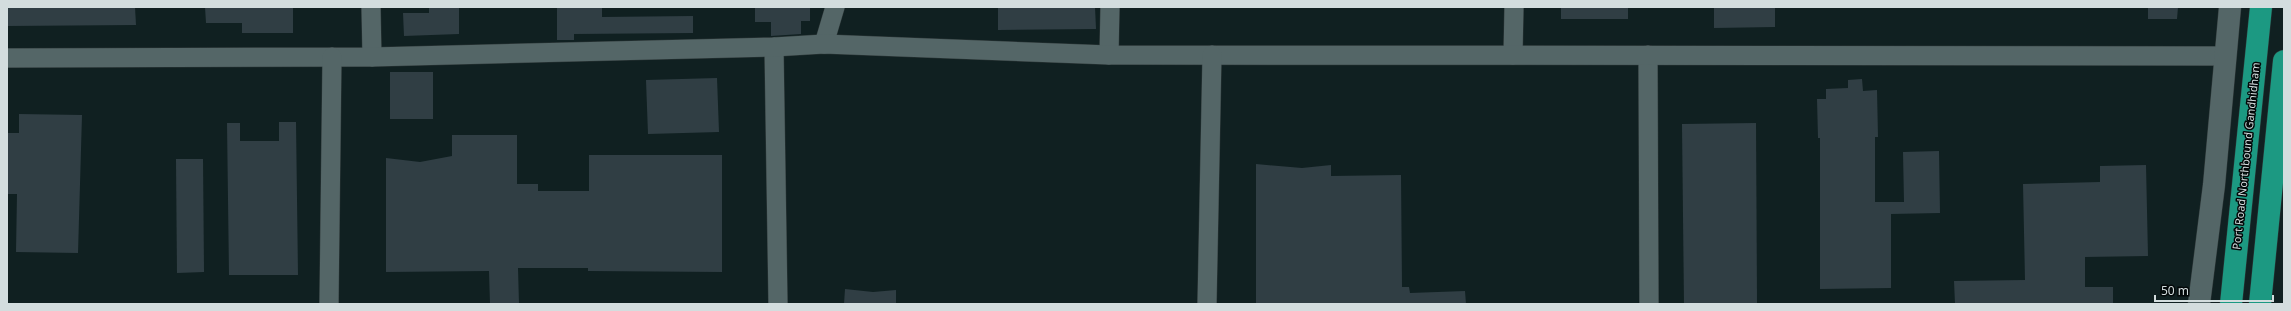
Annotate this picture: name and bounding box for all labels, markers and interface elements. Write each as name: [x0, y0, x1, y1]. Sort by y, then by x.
street label: Port Road Northbound Gandhidham: [2228, 62, 2263, 250]
scale bar: [2155, 277, 2273, 303]
text: 50 m: [2161, 282, 2189, 299]

